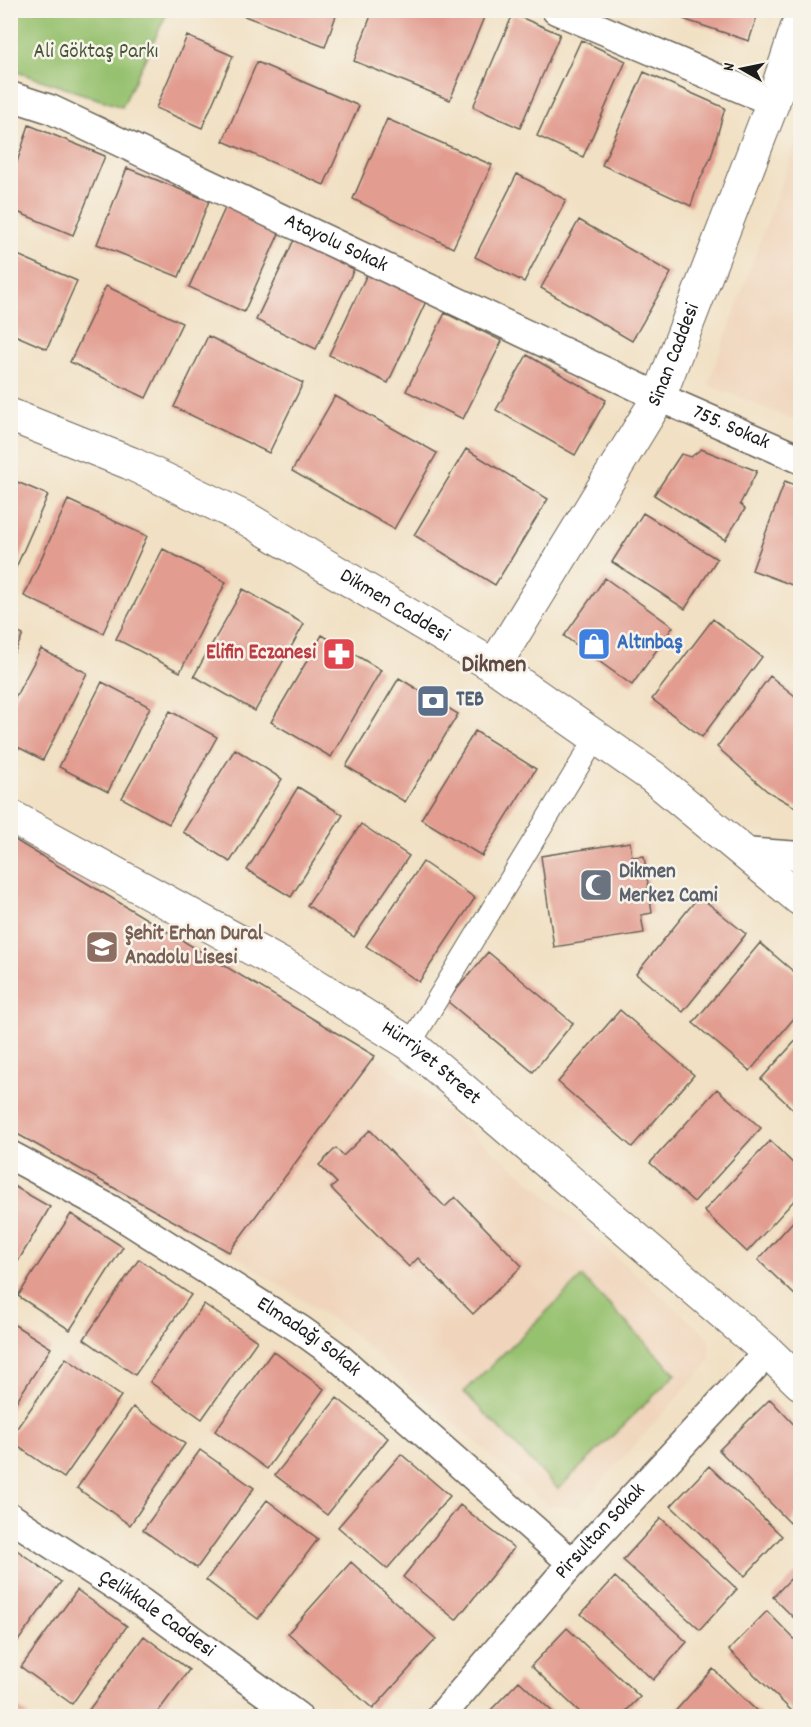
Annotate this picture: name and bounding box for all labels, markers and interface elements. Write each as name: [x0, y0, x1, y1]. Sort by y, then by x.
park label: Ali Göktaş Parkı: [34, 38, 158, 68]
north arrow: [712, 39, 772, 99]
text: N: [718, 61, 742, 73]
street label: Atayolu Sokak: [279, 207, 392, 281]
street label: Sinan Caddesi: [641, 299, 709, 413]
street label: 755. Sokak: [687, 398, 774, 459]
street label: Dikmen Caddesi: [333, 562, 455, 651]
shop icon: Altınbaş: [576, 626, 612, 662]
place label: Altınbaş: [617, 629, 683, 659]
pharmacy icon: Elifin Eczanesi: [321, 636, 357, 672]
place label: Elifin Eczanesi: [206, 639, 316, 669]
district label: Dikmen: [462, 649, 526, 683]
bank icon: TEB: [415, 683, 451, 719]
place label: TEB: [456, 686, 484, 716]
place label: Dikmen Merkez Cami: [619, 858, 718, 912]
mosque icon: Dikmen Merkez Cami: [578, 867, 614, 903]
place label: Şehit Erhan Dural Anadolu Lisesi: [125, 920, 264, 974]
school or university icon: Şehit Erhan Dural Anadolu Lisesi: [84, 929, 120, 965]
street label: Hürriyet Street: [375, 1014, 487, 1113]
street label: Elmadağı Sokak: [250, 1290, 367, 1385]
street label: Pirsultan Sokak: [549, 1477, 653, 1587]
street label: Çelikkale Caddesi: [92, 1563, 221, 1666]

